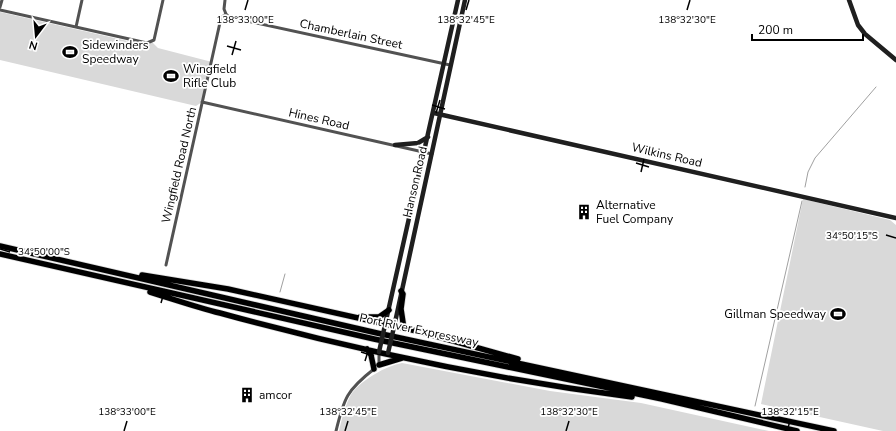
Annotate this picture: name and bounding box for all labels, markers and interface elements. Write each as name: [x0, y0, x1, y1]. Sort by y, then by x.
text: 138°33'00"E: [216, 13, 274, 27]
text: 138°32'45"E: [437, 13, 495, 27]
text: 138°32'30"E: [658, 13, 716, 27]
street label: Chamberlain Street: [298, 15, 405, 53]
north arrow: [16, 16, 56, 56]
scale bar: [752, 16, 863, 42]
text: 200 m: [758, 22, 793, 38]
text: N: [27, 37, 39, 53]
place label: Sidewinders Speedway: [82, 37, 149, 67]
sports icon: Sidewinders Speedway: [61, 43, 79, 61]
place label: Wingfield Rifle Club: [183, 61, 236, 91]
sports icon: Wingfield Rifle Club: [162, 67, 180, 85]
street label: Hines Road: [287, 104, 351, 134]
street label: Wingfield Road North: [158, 105, 200, 225]
street label: Wilkins Road: [630, 139, 704, 171]
street label: Hanson Road: [399, 145, 431, 219]
place label: Alternative Fuel Company: [596, 197, 674, 227]
building icon: Alternative Fuel Company: [575, 203, 593, 221]
text: 34°50'15"S: [826, 229, 878, 243]
text: 34°50'00"S: [18, 245, 70, 259]
sports icon: Gillman Speedway: [829, 305, 847, 323]
place label: Gillman Speedway: [724, 306, 827, 322]
street label: Port River Expressway: [358, 310, 481, 351]
building icon: amcor: [238, 386, 256, 404]
place label: amcor: [259, 387, 293, 403]
text: 138°33'00"E: [98, 405, 156, 419]
text: 138°32'45"E: [319, 405, 377, 419]
text: 138°32'30"E: [540, 405, 598, 419]
text: 138°32'15"E: [761, 405, 819, 419]

